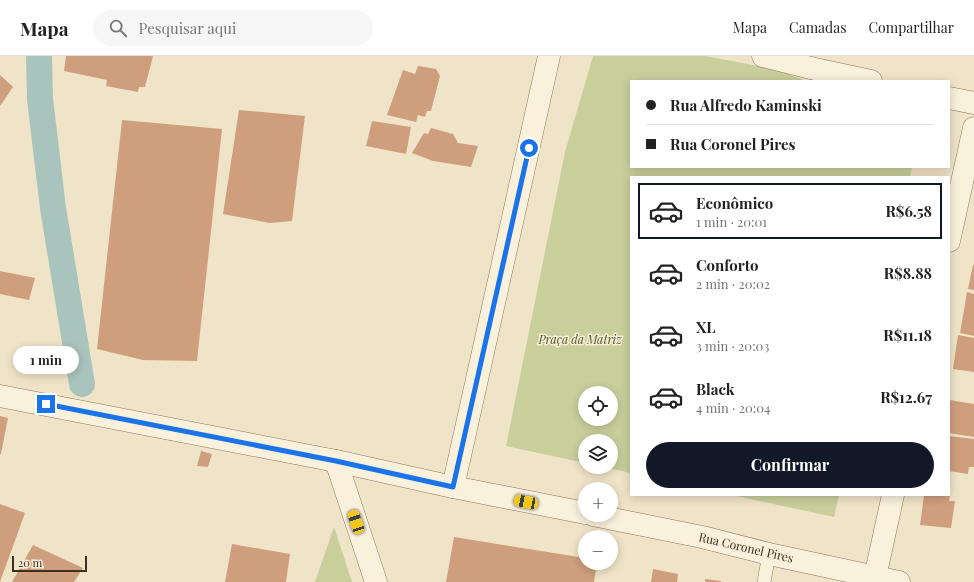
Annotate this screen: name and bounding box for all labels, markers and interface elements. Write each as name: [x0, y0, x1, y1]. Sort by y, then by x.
search box: [93, 10, 373, 46]
text: Mapa: [20, 15, 69, 41]
icon: search: [107, 17, 129, 39]
text: Pesquisar aqui: [139, 18, 236, 38]
text: Mapa: [733, 18, 767, 37]
text: Camadas: [789, 18, 846, 37]
text: Compartilhar: [868, 18, 954, 37]
text: Rua Alfredo Kaminski: [670, 95, 822, 115]
text: Rua Coronel Pires: [670, 134, 796, 154]
route start: [520, 139, 538, 157]
icon: car: [648, 193, 684, 229]
text: Econômico: [696, 193, 773, 213]
text: R$6.58: [885, 201, 932, 221]
text: 1 min · 20:01: [696, 213, 767, 230]
icon: car: [648, 255, 684, 291]
text: Conforto: [696, 255, 758, 275]
text: R$8.88: [884, 263, 932, 283]
text: 2 min · 20:02: [696, 275, 770, 292]
icon: car: [648, 317, 684, 353]
text: XL: [696, 317, 716, 337]
text: R$11.18: [883, 325, 932, 345]
park label: Praça da Matriz: [537, 331, 622, 347]
text: 3 min · 20:03: [696, 337, 769, 354]
callout: 1 min: [13, 346, 79, 374]
text: 1 min: [30, 351, 62, 368]
icon: car: [648, 379, 684, 415]
text: Black: [696, 379, 735, 399]
map controls: [578, 386, 618, 570]
button: locate: [578, 386, 618, 426]
text: R$12.67: [880, 387, 932, 407]
route end: [37, 395, 55, 413]
text: 4 min · 20:04: [696, 399, 770, 416]
button: layers: [578, 434, 618, 474]
button: Confirmar: [646, 442, 934, 488]
button: +: [578, 482, 618, 522]
car: [513, 494, 539, 510]
car: [346, 509, 366, 535]
street label: Rua Coronel Pires: [697, 528, 795, 566]
button: −: [578, 530, 618, 570]
scale bar: [12, 554, 87, 573]
text: 20 m: [18, 555, 42, 570]

